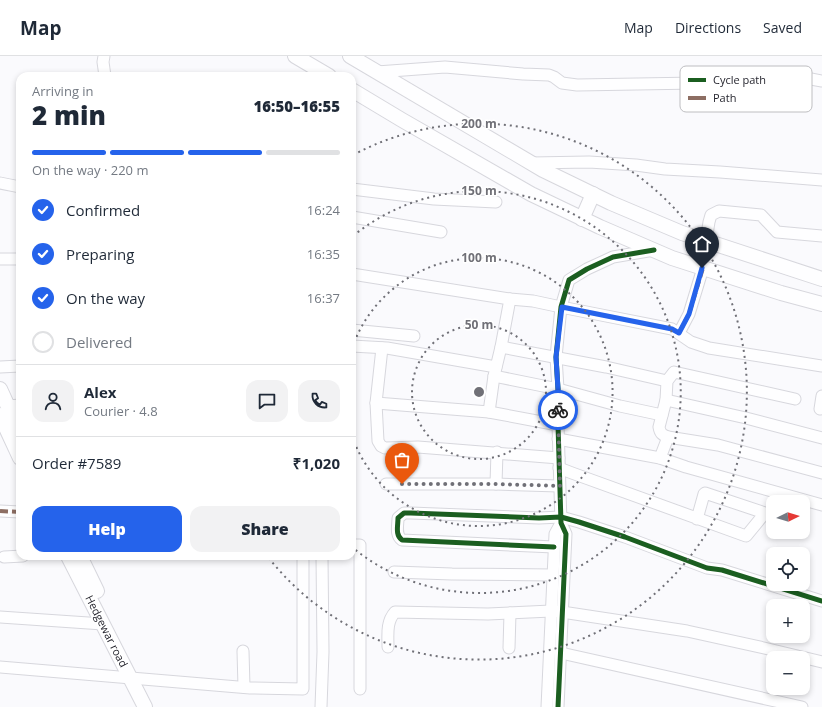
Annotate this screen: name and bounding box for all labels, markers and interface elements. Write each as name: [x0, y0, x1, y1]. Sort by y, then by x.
text: Map: [20, 15, 61, 41]
text: Map: [624, 18, 653, 37]
text: Directions: [675, 18, 741, 37]
text: Saved: [763, 18, 802, 37]
legend: [680, 66, 812, 112]
text: Cycle path: [713, 72, 766, 87]
text: Arriving in: [32, 82, 94, 100]
text: Path: [713, 90, 736, 105]
text: 16:50–16:55: [254, 96, 340, 116]
text: 2 min: [32, 97, 106, 133]
text: 200 m: [461, 115, 497, 132]
text: On the way · 220 m: [32, 161, 148, 179]
text: 150 m: [461, 182, 497, 199]
icon: check: [32, 199, 54, 221]
text: Confirmed: [66, 200, 140, 220]
text: 16:24: [307, 201, 340, 219]
pin: [685, 227, 719, 268]
icon: home: [691, 233, 713, 255]
icon: check: [32, 243, 54, 265]
text: Preparing: [66, 244, 134, 264]
text: 16:35: [307, 245, 340, 263]
text: 100 m: [461, 249, 497, 266]
icon: check: [32, 287, 54, 309]
text: On the way: [66, 288, 145, 308]
text: 16:37: [307, 289, 340, 307]
text: 50 m: [465, 316, 493, 333]
text: Delivered: [66, 332, 133, 352]
button: person: [32, 380, 74, 422]
button: chat: [246, 380, 288, 422]
button: phone: [298, 380, 340, 422]
text: Alex: [84, 382, 116, 402]
centre of rings: [472, 385, 486, 399]
courier: [538, 390, 578, 430]
icon: bike: [547, 399, 569, 421]
text: Courier · 4.8: [84, 402, 158, 420]
pin: [385, 443, 419, 484]
icon: bag: [391, 449, 413, 471]
text: Order #7589: [32, 453, 121, 473]
text: ₹1,020: [293, 453, 340, 473]
north arrow: [766, 495, 810, 539]
map controls: [766, 495, 810, 695]
button: Help: [32, 506, 182, 552]
button: Share: [190, 506, 340, 552]
button: locate: [766, 547, 810, 591]
street label: Hedgewar road: [82, 592, 132, 670]
button: +: [766, 599, 810, 643]
button: −: [766, 651, 810, 695]

